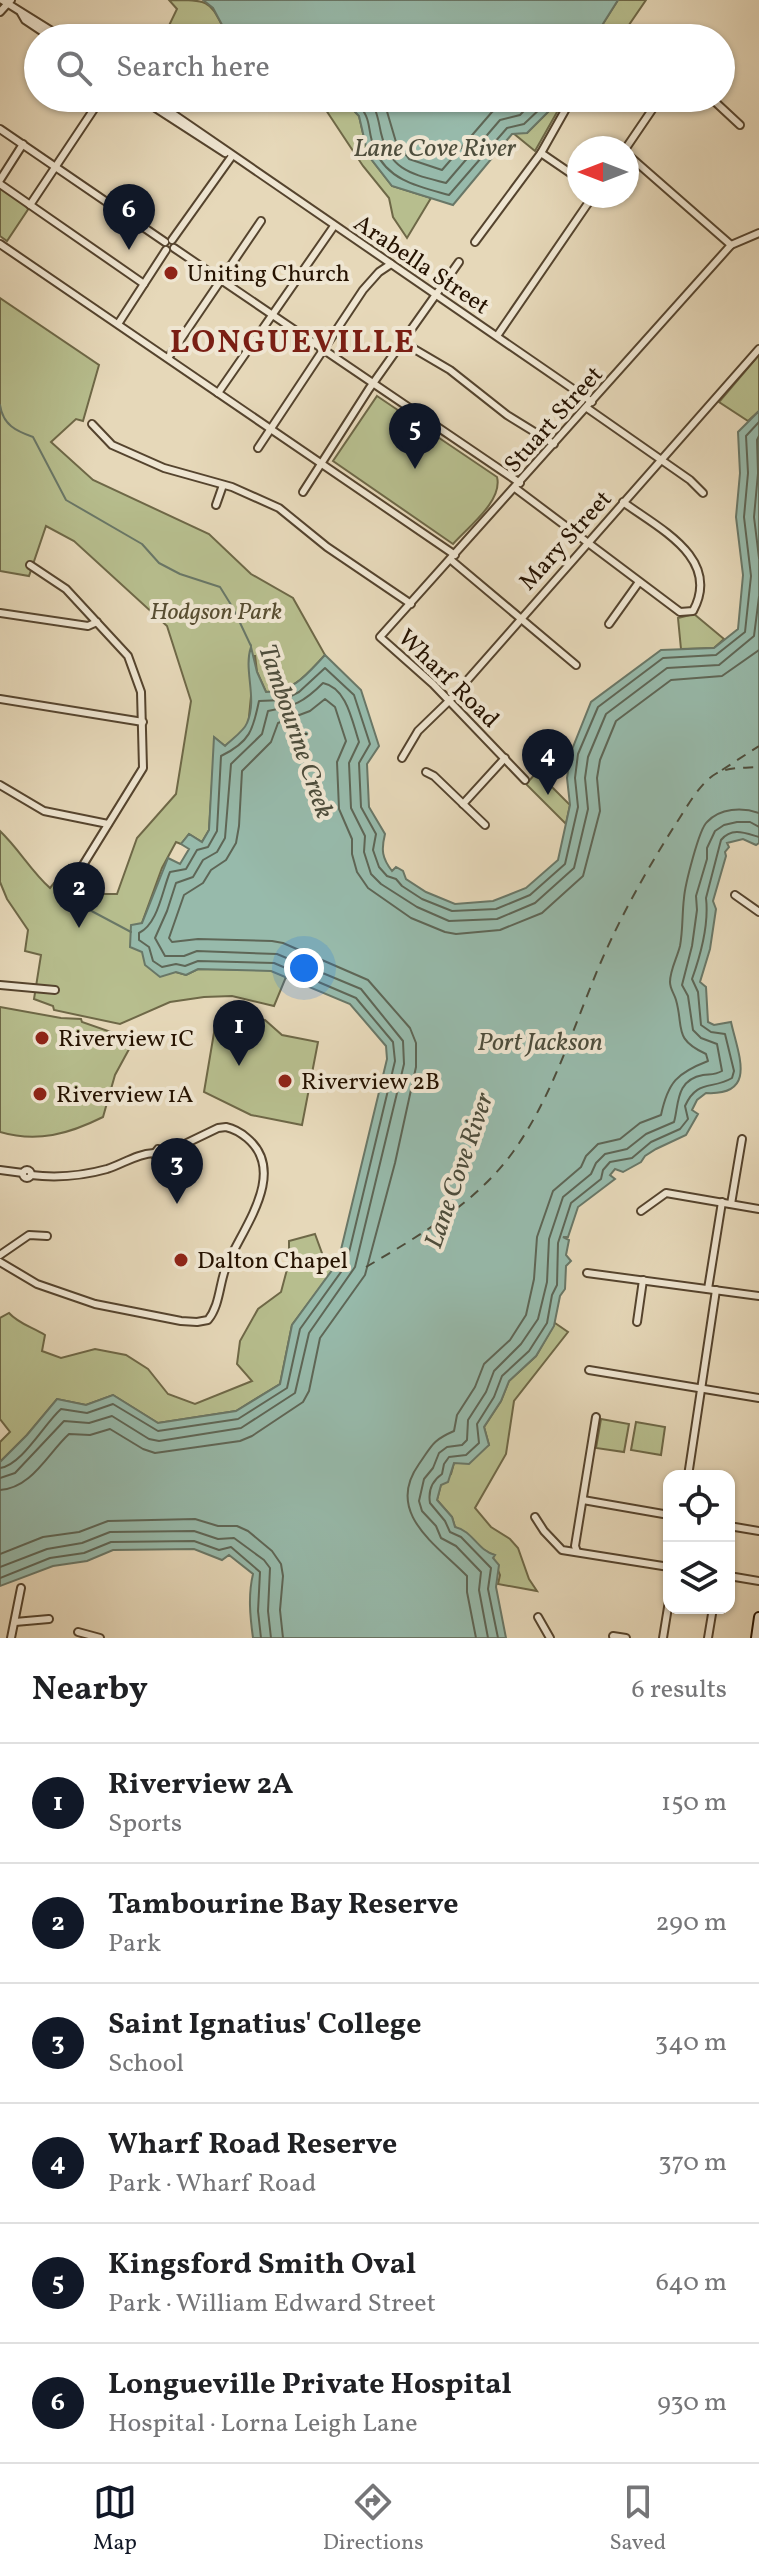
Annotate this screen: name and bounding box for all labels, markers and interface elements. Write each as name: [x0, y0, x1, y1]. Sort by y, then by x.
search box: [24, 24, 735, 112]
icon: search: [52, 46, 96, 90]
text: Search here: [116, 47, 270, 89]
water label: Lane Cove River: [354, 131, 517, 167]
north arrow: [567, 136, 639, 208]
pin: 6: [103, 184, 155, 250]
street label: Arabella Street: [346, 208, 496, 324]
place label: Uniting Church: [187, 258, 350, 292]
marker: Uniting Church: [162, 264, 180, 282]
district label: LONGUEVILLE: [170, 322, 416, 366]
street label: Stuart Street: [497, 359, 612, 481]
pin: 5: [389, 403, 441, 469]
street label: Mary Street: [512, 484, 621, 599]
park label: Hodgson Park: [150, 596, 282, 630]
street label: Wharf Road: [389, 622, 506, 737]
water label: Tambourine Creek: [248, 640, 342, 824]
pin: 4: [522, 729, 574, 795]
pin: 2: [53, 862, 105, 928]
your location: [284, 948, 324, 988]
pin: 1: [213, 1000, 265, 1066]
place label: Riverview 1C: [58, 1023, 194, 1057]
water label: Port Jackson: [477, 1025, 603, 1061]
marker: Riverview 1C: [33, 1029, 51, 1047]
place label: Riverview 2B: [301, 1066, 440, 1100]
marker: Riverview 2B: [276, 1072, 294, 1090]
place label: Riverview 1A: [56, 1079, 194, 1113]
marker: Riverview 1A: [31, 1085, 49, 1103]
water label: Lane Cove River: [416, 1088, 503, 1253]
pin: 3: [151, 1138, 203, 1204]
place label: Dalton Chapel: [197, 1245, 348, 1279]
marker: Dalton Chapel: [172, 1251, 190, 1269]
map controls: [663, 1470, 735, 1614]
button: locate: [663, 1470, 735, 1542]
button: layers: [663, 1542, 735, 1614]
text: Nearby: [32, 1667, 148, 1714]
text: 6 results: [632, 1672, 727, 1708]
text: Riverview 2A: [108, 1764, 293, 1806]
text: 1: [53, 1785, 63, 1821]
text: 150 m: [661, 1785, 727, 1821]
text: Sports: [108, 1806, 182, 1842]
text: Tambourine Bay Reserve: [108, 1884, 459, 1926]
text: 2: [51, 1905, 65, 1941]
text: 290 m: [655, 1905, 727, 1941]
text: Park: [108, 1926, 161, 1962]
text: Saint Ignatius' College: [108, 2004, 422, 2046]
text: 3: [51, 2025, 65, 2061]
text: 340 m: [655, 2025, 727, 2061]
text: School: [108, 2046, 184, 2082]
text: Wharf Road Reserve: [108, 2124, 397, 2166]
text: 4: [50, 2145, 66, 2181]
text: 370 m: [658, 2145, 727, 2181]
text: Park · Wharf Road: [108, 2166, 316, 2202]
text: Kingsford Smith Oval: [108, 2244, 416, 2286]
text: 5: [52, 2265, 64, 2301]
text: 640 m: [656, 2265, 727, 2301]
text: Park · William Edward Street: [108, 2286, 436, 2322]
text: Longueville Private Hospital: [108, 2364, 512, 2406]
text: 6: [51, 2385, 65, 2421]
text: 930 m: [657, 2385, 727, 2421]
text: Hospital · Lorna Leigh Lane: [108, 2406, 418, 2442]
tab: Map: [93, 2480, 137, 2559]
tab: Directions: [323, 2480, 424, 2559]
tab: Saved: [609, 2480, 666, 2559]

